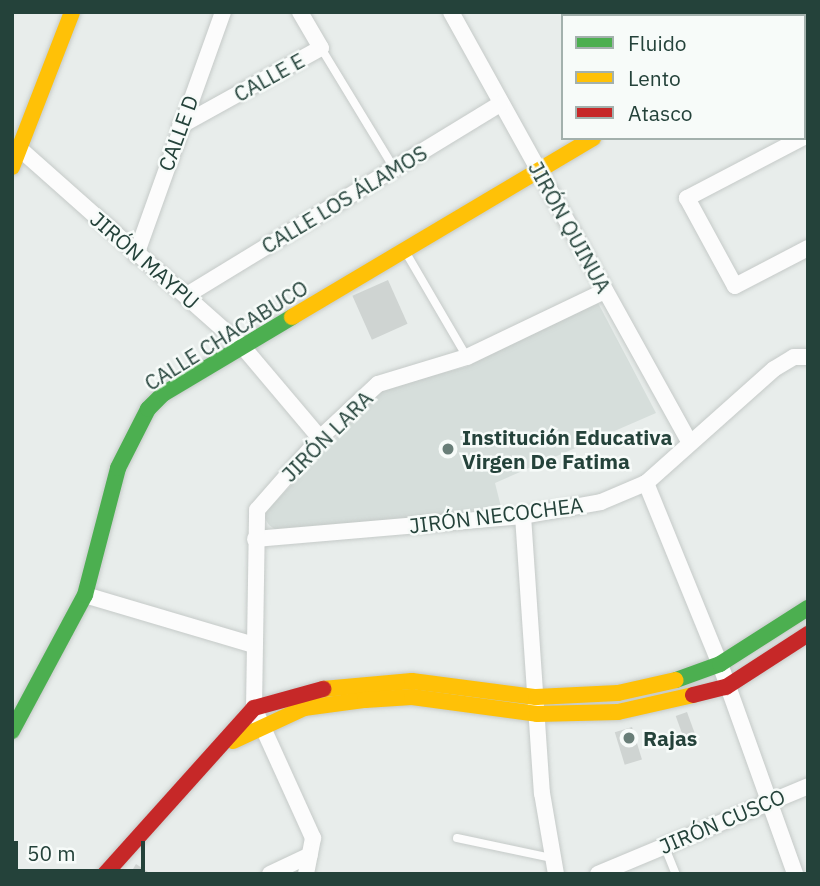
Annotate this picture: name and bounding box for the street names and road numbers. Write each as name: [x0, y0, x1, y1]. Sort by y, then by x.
street label: CALLE E: [229, 47, 309, 107]
street label: CALLE D: [153, 92, 203, 174]
street label: CALLE LOS ÁLAMOS: [257, 140, 431, 258]
street label: JIRÓN QUINUA: [523, 157, 617, 297]
street label: JIRÓN MAYPU: [85, 206, 205, 314]
street label: CALLE CHACABUCO: [140, 275, 312, 395]
street label: JIRÓN LARA: [276, 385, 378, 487]
street label: JIRÓN NECOCHEA: [407, 492, 585, 538]
street label: JIRÓN CUSCO: [655, 783, 789, 859]

